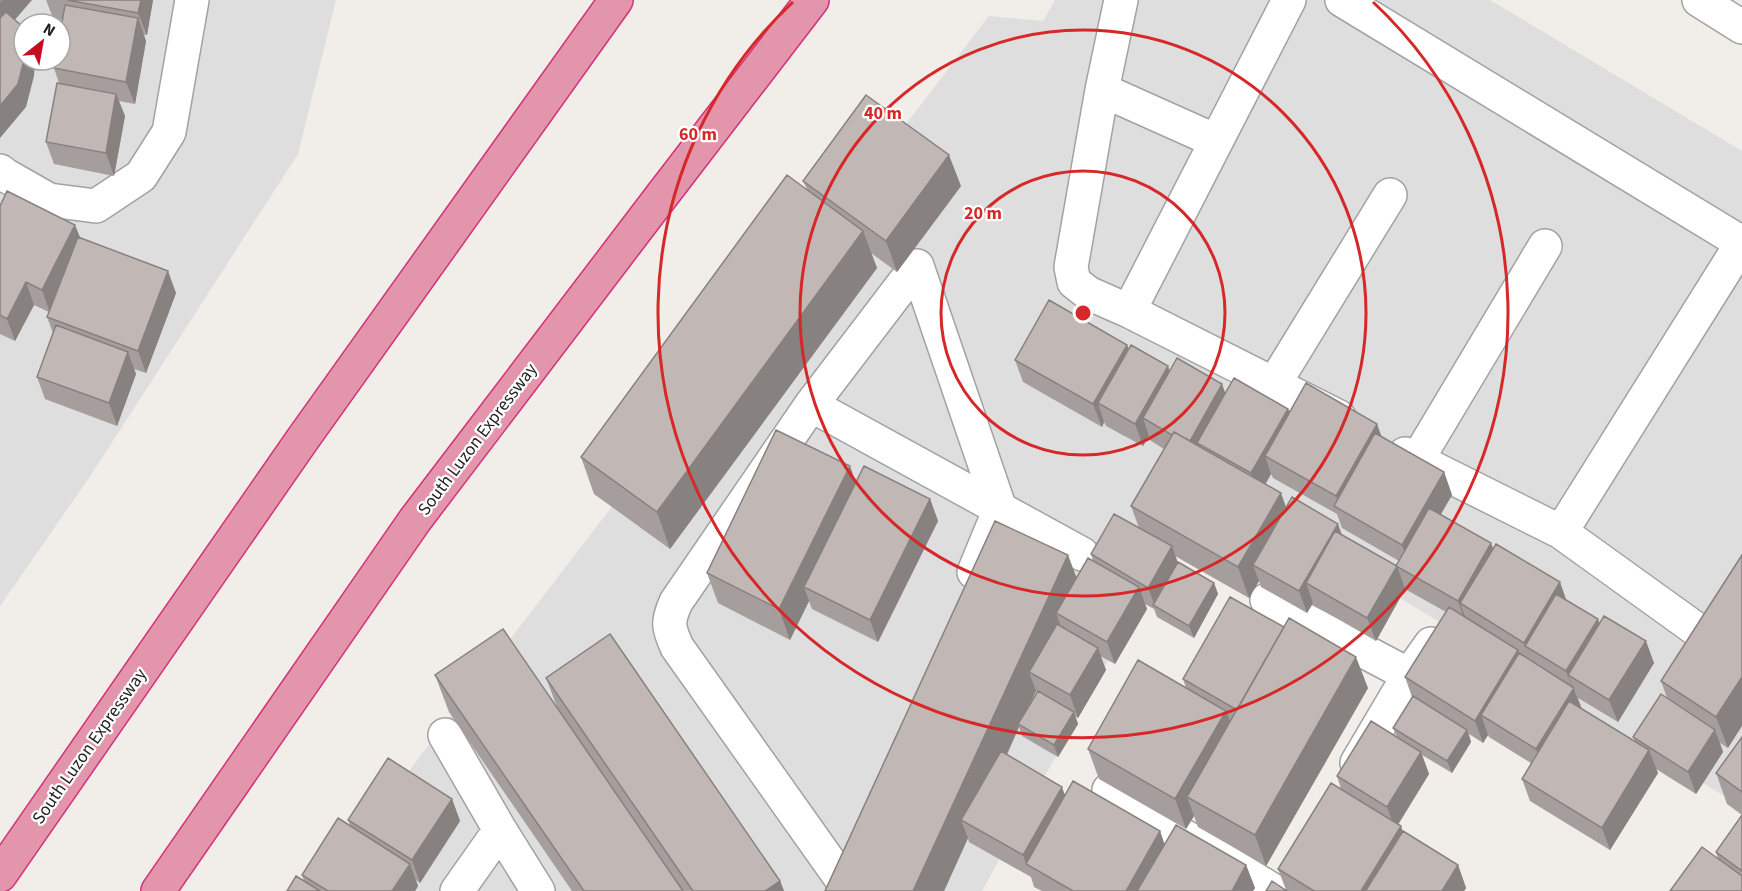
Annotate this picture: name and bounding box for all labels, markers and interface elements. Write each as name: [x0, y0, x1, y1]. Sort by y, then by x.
north arrow: [12, 12, 72, 72]
text: N: [39, 18, 59, 42]
text: 40 m: [864, 101, 902, 126]
text: 60 m: [679, 122, 717, 147]
text: 20 m: [964, 201, 1002, 226]
centre of rings: [1073, 303, 1093, 323]
street label: South Luzon Expressway: [412, 357, 543, 521]
street label: South Luzon Expressway: [26, 663, 153, 829]

